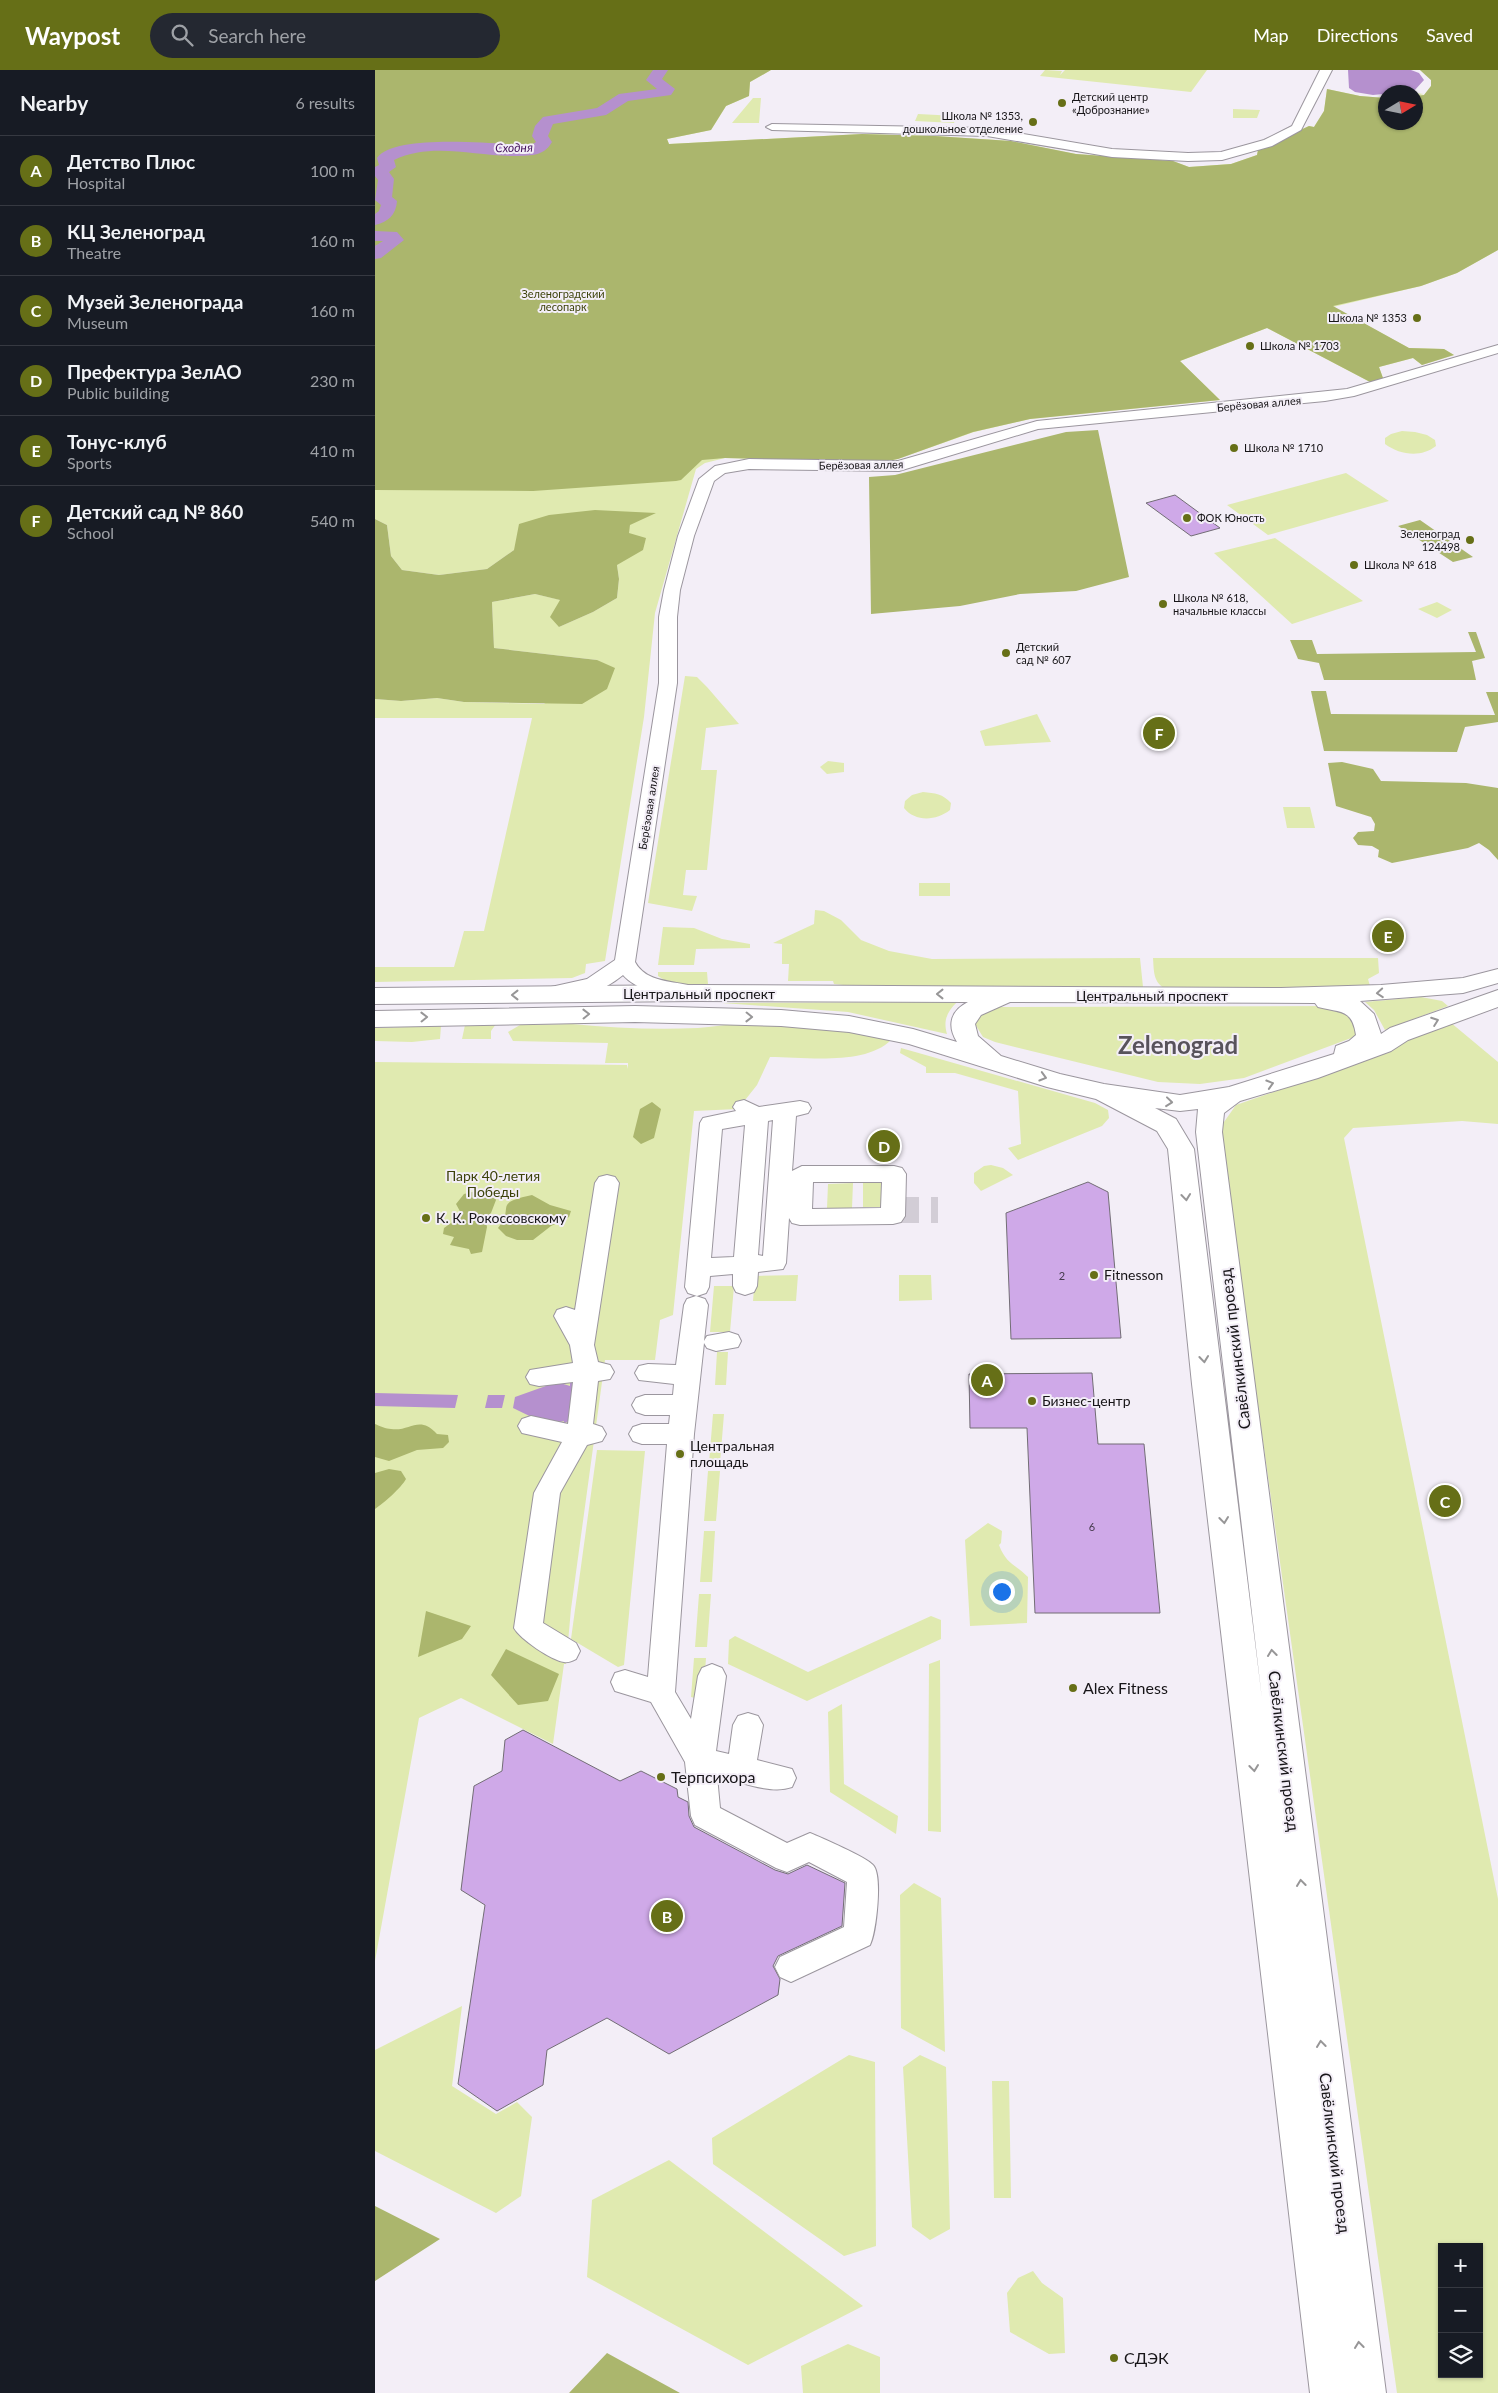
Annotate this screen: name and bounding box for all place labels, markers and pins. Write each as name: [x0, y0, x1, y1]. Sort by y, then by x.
place label: Детский центр «Добрознание»: [1072, 90, 1150, 116]
marker: Детский центр «Добрознание»: [1056, 97, 1068, 109]
place label: Школа № 1353, дошкольное отделение: [903, 109, 1023, 135]
marker: Школа № 1353, дошкольное отделение: [1027, 116, 1039, 128]
place label: Школа № 1353: [1328, 311, 1407, 324]
marker: Школа № 1353: [1411, 312, 1423, 324]
place label: Школа № 1703: [1260, 339, 1339, 352]
marker: Школа № 1703: [1244, 340, 1256, 352]
place label: Школа № 1710: [1244, 441, 1324, 454]
marker: Школа № 1710: [1228, 442, 1240, 454]
place label: ФОК Юность: [1197, 511, 1265, 524]
marker: ФОК Юность: [1181, 512, 1193, 524]
place label: Зеленоград 124498: [1400, 527, 1460, 553]
marker: Зеленоград 124498: [1464, 534, 1476, 546]
place label: Школа № 618: [1364, 558, 1437, 571]
marker: Школа № 618: [1348, 559, 1360, 571]
place label: Школа № 618, начальные классы: [1173, 591, 1266, 617]
marker: Школа № 618, начальные классы: [1157, 598, 1169, 610]
place label: Детский сад № 607: [1016, 640, 1071, 666]
marker: Детский сад № 607: [1000, 647, 1012, 659]
pin: F: [1143, 714, 1175, 752]
pin: E: [1372, 917, 1404, 955]
pin: D: [868, 1127, 900, 1165]
place label: К. К. Рокоссовскому: [436, 1209, 567, 1226]
marker: К. К. Рокоссовскому: [420, 1212, 432, 1224]
place label: Fitnesson: [1104, 1266, 1163, 1283]
marker: Fitnesson: [1088, 1269, 1100, 1281]
pin: A: [971, 1361, 1003, 1399]
place label: Бизнес-центр: [1042, 1392, 1131, 1409]
marker: Бизнес-центр: [1026, 1395, 1038, 1407]
place label: Центральная площадь: [690, 1437, 774, 1470]
marker: Центральная площадь: [674, 1448, 686, 1460]
pin: C: [1429, 1482, 1461, 1520]
place label: Alex Fitness: [1083, 1678, 1168, 1697]
marker: Alex Fitness: [1067, 1682, 1079, 1694]
place label: Терпсихора: [671, 1767, 755, 1786]
marker: Терпсихора: [655, 1771, 667, 1783]
pin: B: [651, 1897, 683, 1935]
place label: СДЭК: [1124, 2348, 1169, 2367]
marker: СДЭК: [1108, 2352, 1120, 2364]

